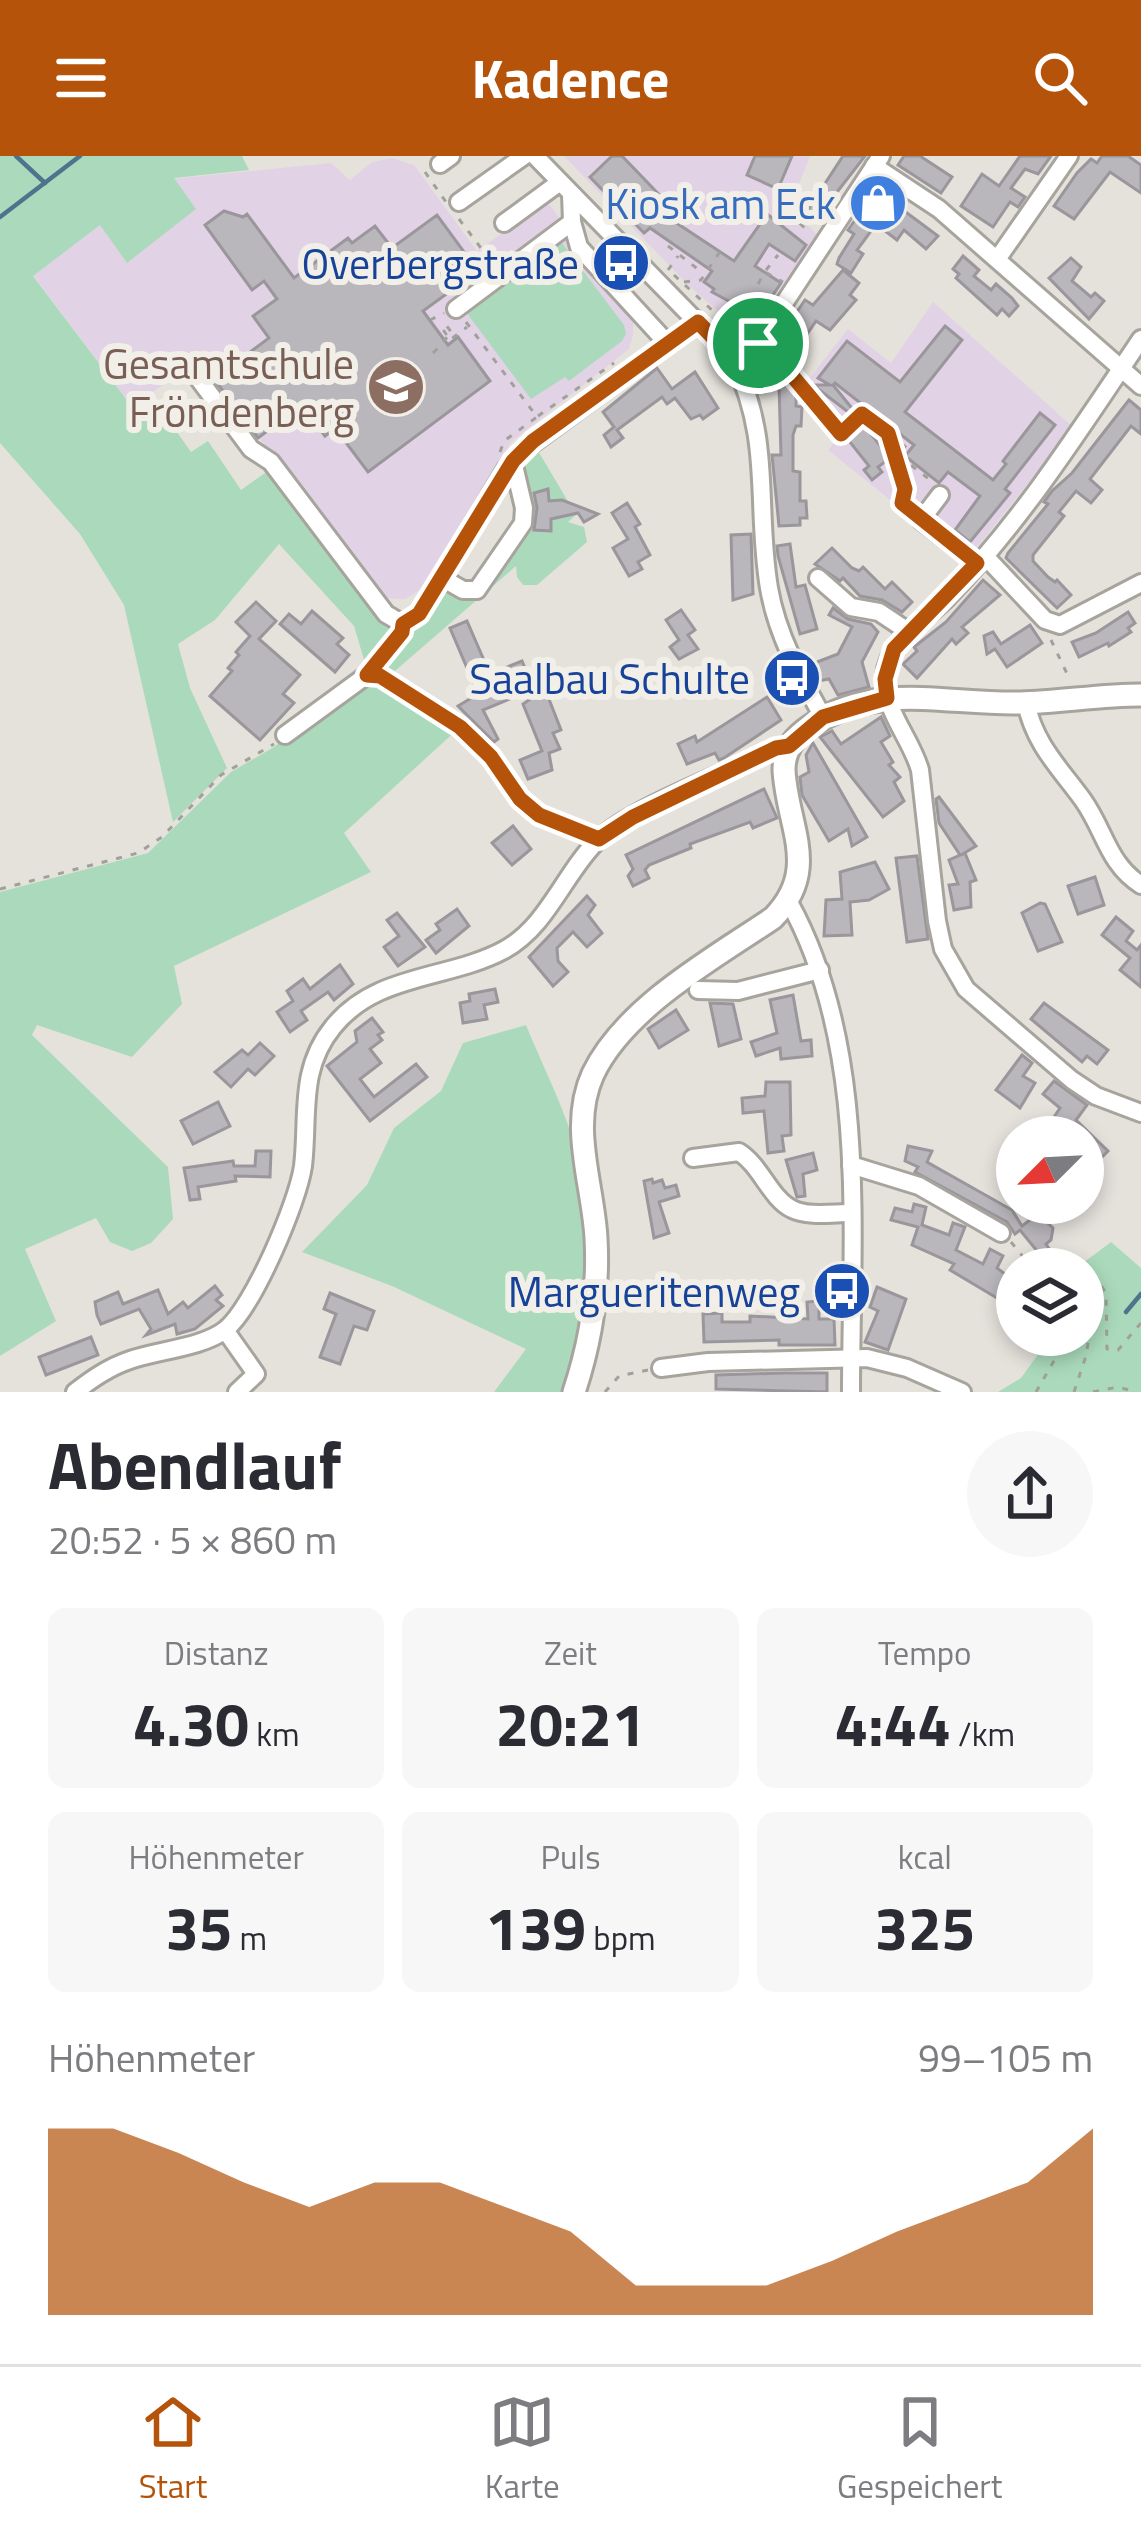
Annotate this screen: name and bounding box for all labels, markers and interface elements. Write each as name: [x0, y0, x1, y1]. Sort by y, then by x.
text: Kadence: [472, 37, 669, 119]
icon: menu: [48, 45, 114, 111]
icon: search: [1027, 45, 1093, 111]
place label: Kiosk am Eck: [605, 171, 836, 235]
shop icon: Kiosk am Eck: [847, 172, 909, 234]
place label: Overbergstraße: [301, 231, 579, 295]
bus stop icon: Overbergstraße: [590, 232, 652, 294]
pin: [707, 292, 809, 394]
icon: arrive: [725, 310, 791, 376]
place label: Gesamtschule Fröndenberg: [103, 331, 354, 443]
school or university icon: Gesamtschule Fröndenberg: [365, 356, 427, 418]
place label: Saalbau Schulte: [469, 646, 750, 710]
bus stop icon: Saalbau Schulte: [761, 647, 823, 709]
north arrow: [996, 1116, 1104, 1224]
map controls: [996, 1116, 1104, 1356]
button: layers: [996, 1248, 1104, 1356]
place label: Margueritenweg: [508, 1259, 800, 1323]
bus stop icon: Margueritenweg: [811, 1260, 873, 1322]
text: Abendlauf: [48, 1414, 342, 1515]
button: share: [967, 1431, 1093, 1557]
text: 20:52 · 5 × 860 m: [48, 1510, 337, 1569]
text: Distanz: [164, 1628, 269, 1678]
text: Zeit: [544, 1628, 597, 1678]
text: Tempo: [878, 1628, 972, 1678]
text: 4.30: [133, 1678, 249, 1769]
text: 20:21: [496, 1678, 645, 1769]
text: 4:44: [835, 1678, 951, 1769]
text: km: [249, 1709, 300, 1759]
text: /km: [951, 1709, 1015, 1759]
text: Höhenmeter: [128, 1832, 304, 1882]
text: Puls: [540, 1832, 601, 1882]
text: kcal: [898, 1832, 952, 1882]
text: 35: [165, 1882, 232, 1973]
text: 139: [485, 1882, 586, 1973]
text: 325: [874, 1882, 975, 1973]
text: m: [232, 1913, 267, 1963]
text: bpm: [586, 1913, 656, 1963]
text: Höhenmeter: [48, 2028, 255, 2087]
text: 99–105 m: [918, 2028, 1093, 2087]
tab: Start: [139, 2389, 207, 2511]
tab: Karte: [485, 2389, 560, 2511]
tab: Gespeichert: [837, 2389, 1002, 2511]

